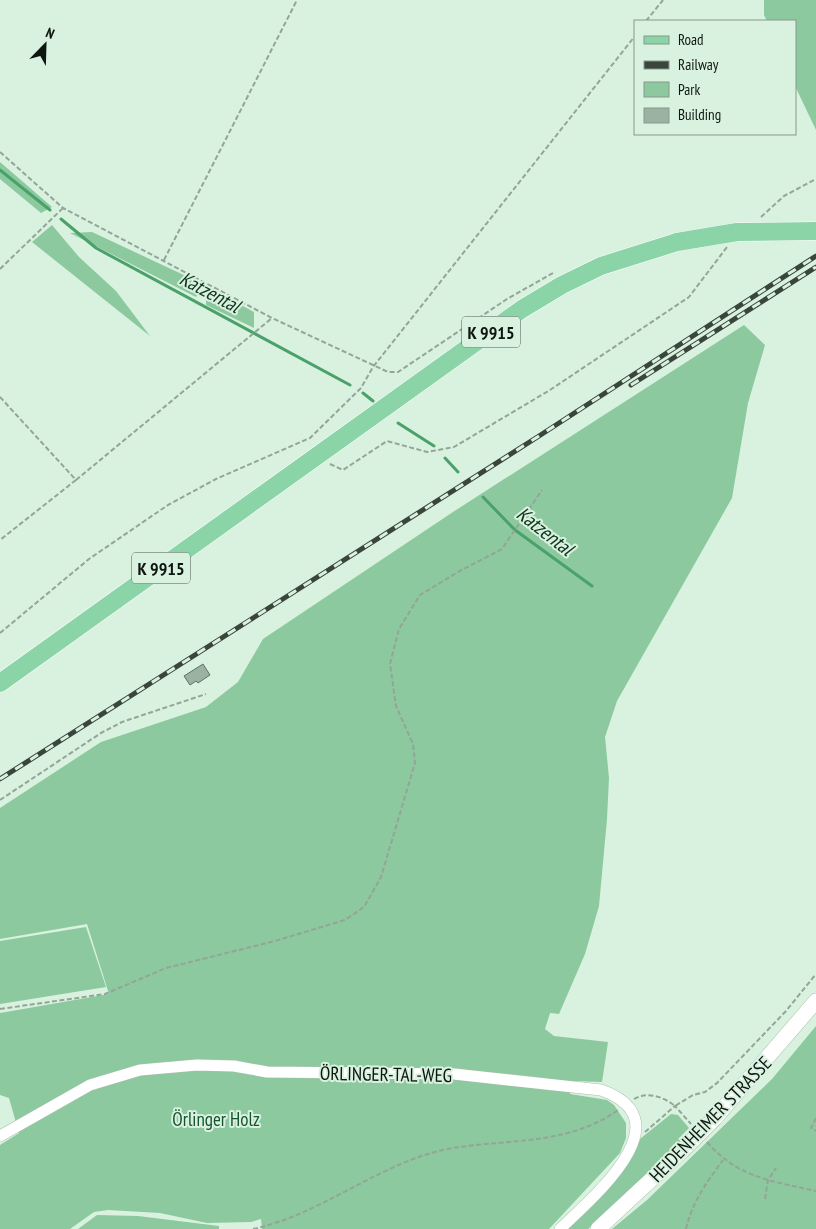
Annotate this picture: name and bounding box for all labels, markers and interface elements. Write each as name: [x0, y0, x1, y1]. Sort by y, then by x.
north arrow: [20, 20, 70, 70]
legend: [634, 20, 796, 135]
text: N: [43, 23, 57, 43]
text: Road: [678, 30, 704, 49]
text: Railway: [678, 55, 719, 74]
text: Park: [678, 80, 700, 99]
text: Building: [678, 105, 721, 124]
water label: Katzental: [175, 265, 247, 320]
road number: K 9915: [462, 316, 520, 348]
water label: Katzental: [511, 501, 580, 563]
road number: K 9915: [132, 552, 190, 584]
street label: HEIDENHEIMER STRASSE: [644, 1051, 776, 1187]
street label: ÖRLINGER-TAL-WEG: [320, 1061, 452, 1087]
park label: Örlinger Holz: [172, 1107, 260, 1131]

